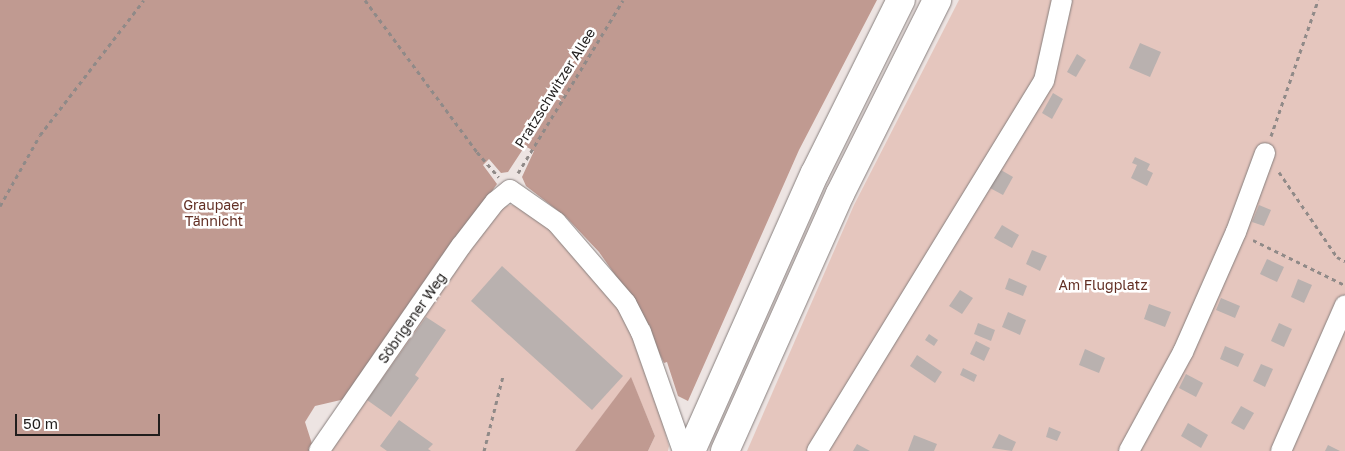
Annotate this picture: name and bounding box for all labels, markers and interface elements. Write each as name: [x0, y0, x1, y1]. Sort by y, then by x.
street label: Pratzschwitzer Allee: [511, 25, 599, 151]
park label: Graupaer Tännicht: [183, 197, 245, 230]
street label: Söbrigener Weg: [374, 269, 450, 367]
park label: Am Flugplatz: [1058, 277, 1148, 293]
scale bar: [18, 404, 162, 436]
text: 50 m: [23, 414, 58, 432]

